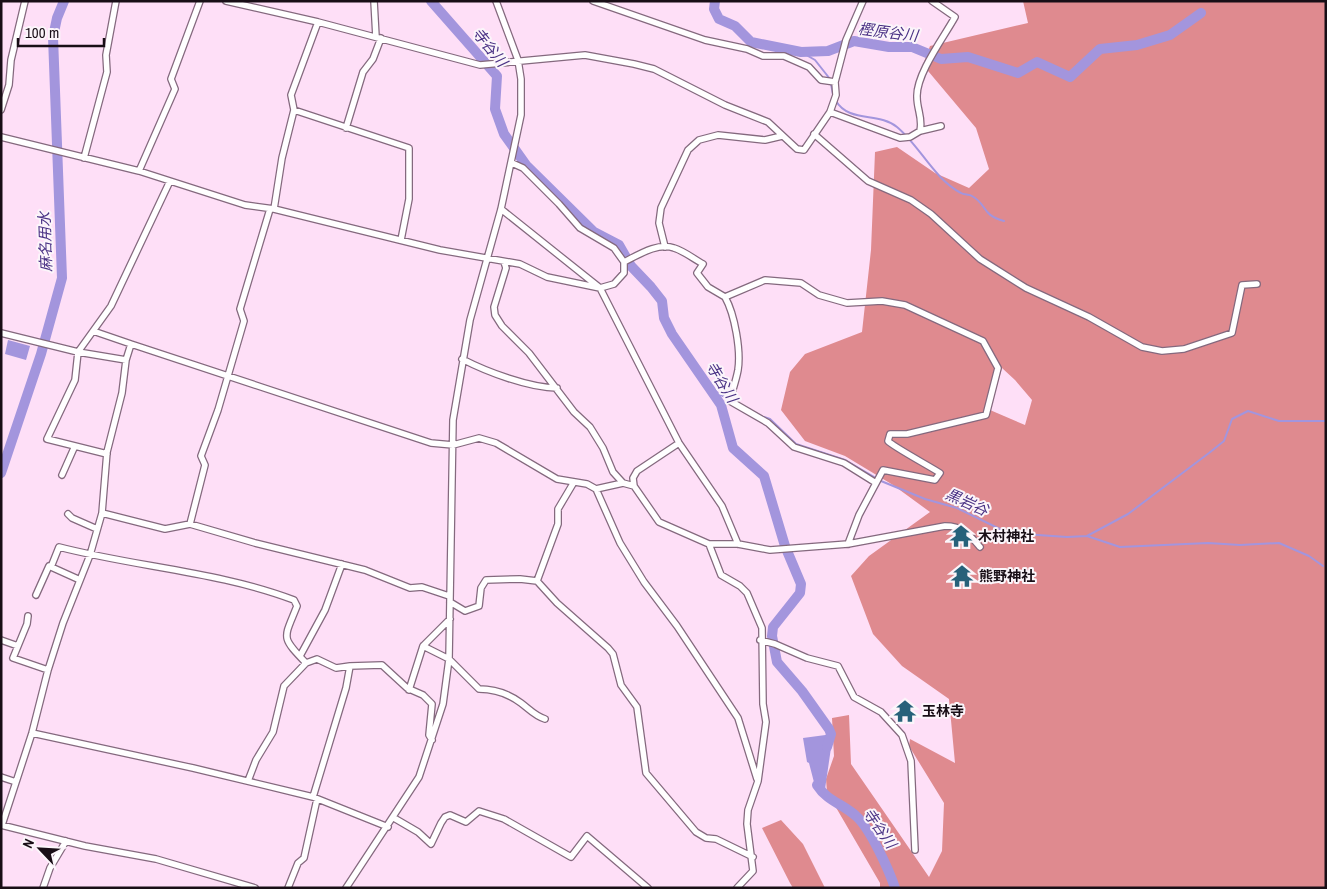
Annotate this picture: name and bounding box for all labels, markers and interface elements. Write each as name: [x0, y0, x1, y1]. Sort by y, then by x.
scale bar: [18, 15, 104, 47]
water label: 樫原谷川: [857, 18, 921, 46]
text: 100 m: [25, 22, 59, 43]
water label: 寺谷川: [468, 23, 514, 73]
water label: 麻名用水: [33, 210, 57, 272]
water label: 寺谷川: [701, 357, 744, 408]
water label: 黒岩谷: [942, 483, 994, 522]
temple icon: 木村神社: [948, 523, 974, 549]
place label: 木村神社: [978, 527, 1034, 545]
temple icon: 熊野神社: [949, 563, 975, 589]
place label: 熊野神社: [979, 567, 1035, 585]
temple icon: 玉林寺: [892, 698, 918, 724]
place label: 玉林寺: [922, 702, 964, 720]
water label: 寺谷川: [858, 804, 903, 854]
north arrow: [15, 824, 65, 874]
text: N: [18, 836, 38, 851]

